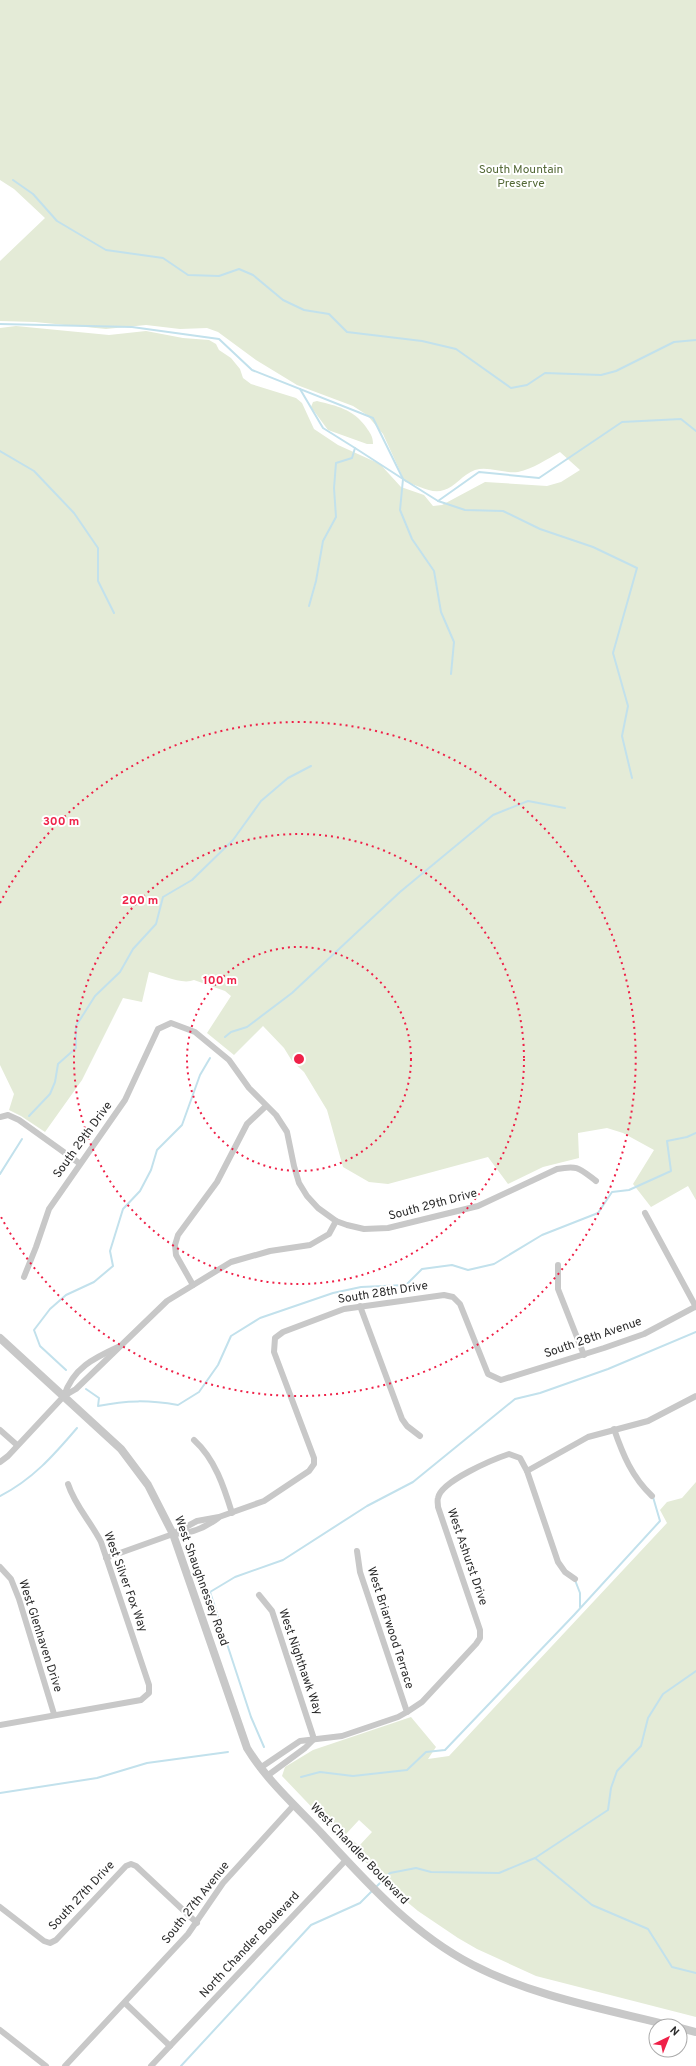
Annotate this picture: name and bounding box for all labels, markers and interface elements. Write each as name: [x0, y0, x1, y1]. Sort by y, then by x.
park label: South Mountain Preserve: [479, 162, 563, 192]
text: 300 m: [43, 814, 79, 830]
text: 200 m: [122, 893, 158, 909]
text: 100 m: [203, 973, 237, 989]
centre of rings: [292, 1052, 306, 1066]
street label: South 29th Drive: [50, 1098, 116, 1182]
street label: South 29th Drive: [387, 1185, 479, 1225]
street label: South 28th Drive: [337, 1278, 429, 1308]
street label: South 28th Avenue: [542, 1314, 644, 1362]
street label: West Ashurst Drive: [443, 1506, 491, 1608]
street label: West Shaughnessey Road: [170, 1514, 232, 1648]
street label: West Silver Fox Way: [99, 1529, 151, 1635]
street label: West Briarwood Terrace: [363, 1565, 417, 1691]
street label: West Glenhaven Drive: [14, 1578, 66, 1694]
street label: West Nighthawk Way: [274, 1607, 326, 1717]
street label: West Chandler Boulevard: [306, 1800, 412, 1908]
street label: South 27th Drive: [46, 1858, 118, 1934]
street label: South 27th Avenue: [159, 1858, 233, 1948]
street label: North Chandler Boulevard: [196, 1888, 304, 2002]
north arrow: [648, 2018, 688, 2058]
text: N: [666, 2024, 682, 2039]

